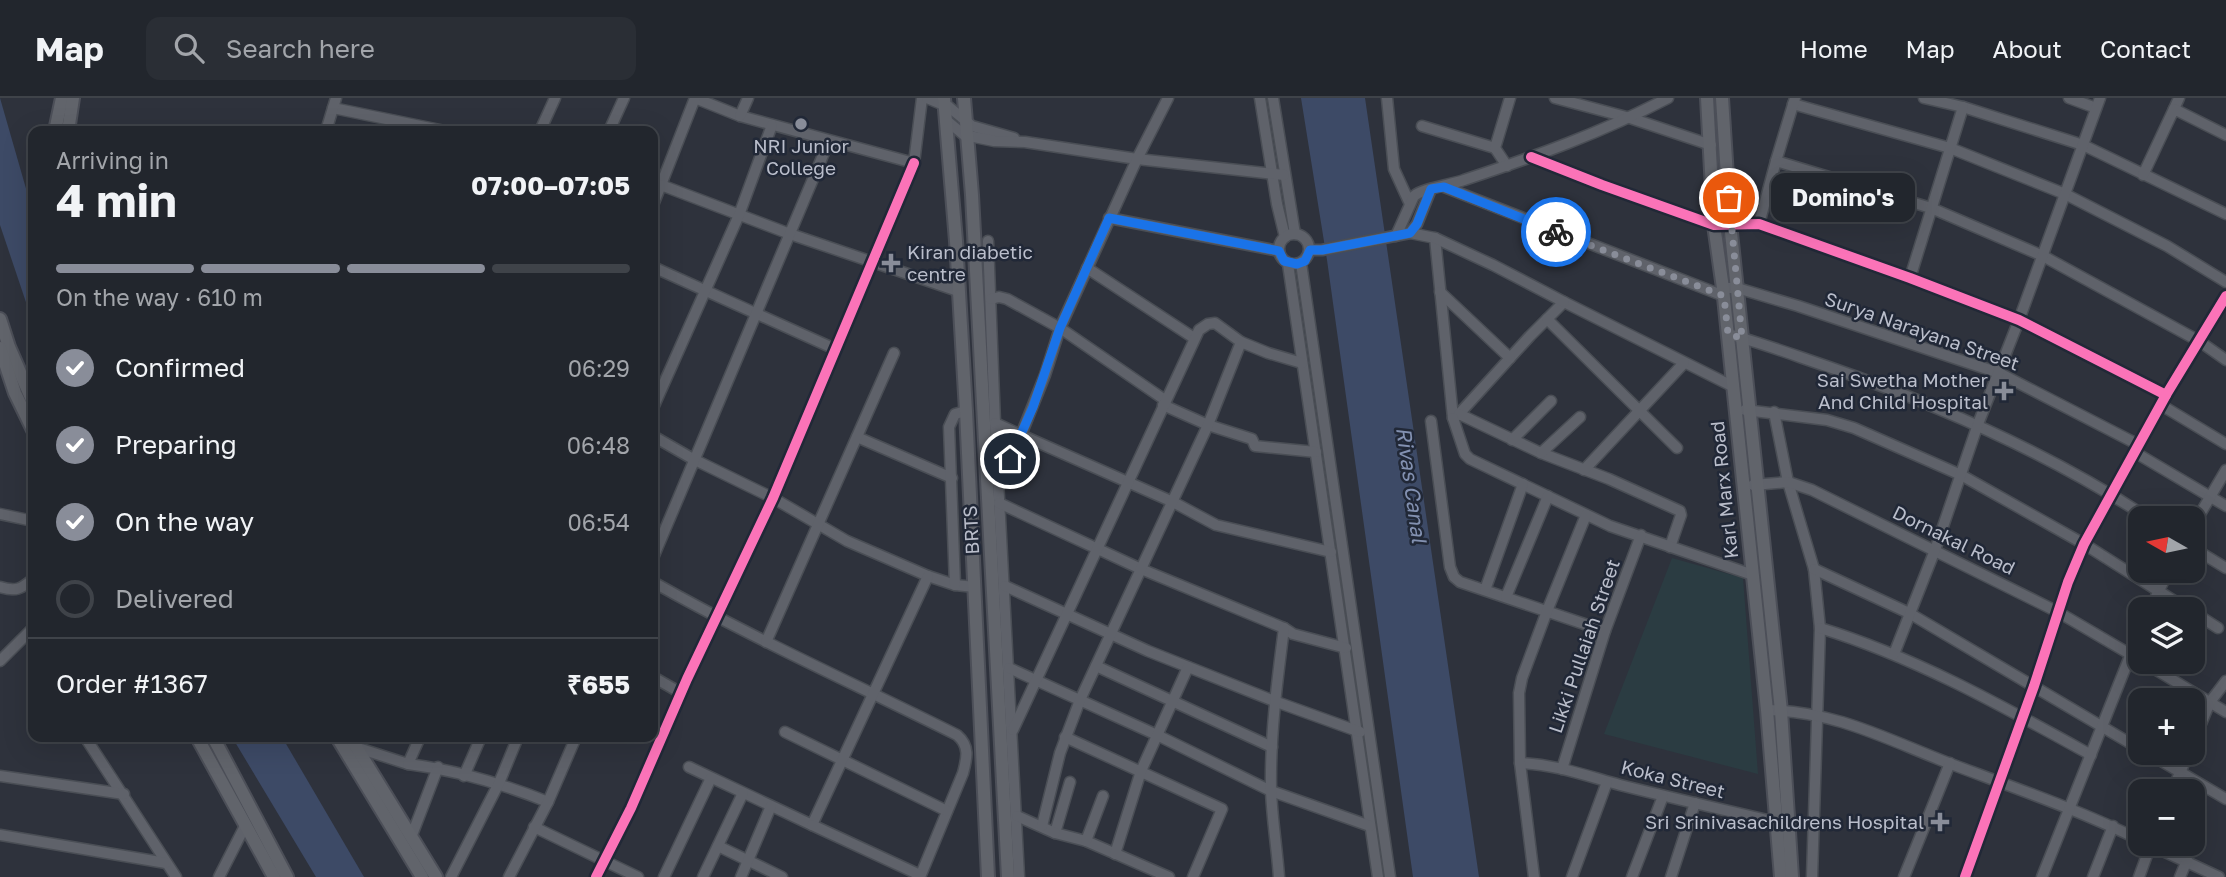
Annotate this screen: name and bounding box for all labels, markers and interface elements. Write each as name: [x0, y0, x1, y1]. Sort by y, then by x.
search box: [146, 17, 636, 80]
text: Map: [35, 29, 104, 68]
icon: search: [170, 29, 208, 67]
text: Search here: [226, 33, 375, 64]
text: Home: [1800, 34, 1868, 63]
text: Map: [1906, 34, 1955, 63]
text: About: [1993, 34, 2062, 63]
text: Contact: [2100, 34, 2191, 63]
marker: NRI Junior College: [793, 116, 809, 132]
place label: NRI Junior College: [753, 134, 849, 179]
text: Arriving in: [56, 146, 169, 174]
pin: [1699, 168, 1759, 228]
text: 07:00–07:05: [471, 170, 630, 201]
text: 4 min: [56, 172, 177, 227]
callout: Domino's: [1771, 174, 1914, 222]
icon: bag: [1710, 179, 1748, 217]
text: Domino's: [1792, 183, 1894, 211]
courier: [1521, 197, 1591, 267]
icon: bike: [1537, 213, 1575, 251]
place label: Kiran diabetic centre: [907, 240, 1033, 285]
marker: Kiran diabetic centre: [881, 253, 901, 273]
text: On the way · 610 m: [56, 283, 263, 311]
street label: Surya Narayana Street: [1822, 286, 2022, 375]
icon: check: [56, 349, 94, 387]
text: Confirmed: [115, 352, 245, 383]
text: 06:29: [568, 354, 630, 382]
place label: Sai Swetha Mother And Child Hospital: [1817, 368, 1989, 413]
marker: Sai Swetha Mother And Child Hospital: [1994, 381, 2014, 401]
street label: Karl Marx Road: [1705, 420, 1742, 560]
water label: Rivas Canal: [1391, 425, 1433, 546]
icon: check: [56, 426, 94, 464]
text: Preparing: [115, 429, 237, 460]
pin: [980, 429, 1040, 489]
text: 06:48: [567, 431, 630, 459]
icon: home: [991, 440, 1029, 478]
street label: Dornakal Road: [1889, 500, 2019, 579]
icon: check: [56, 503, 94, 541]
street label: BRTS: [958, 505, 983, 555]
text: On the way: [115, 506, 254, 537]
north arrow: [2128, 506, 2205, 583]
map controls: [2128, 506, 2205, 856]
text: 06:54: [568, 508, 630, 536]
street label: Likki Pullaiah Street: [1543, 556, 1624, 736]
text: Delivered: [115, 583, 234, 614]
button: layers: [2128, 597, 2205, 674]
text: Order #1367: [56, 668, 208, 699]
text: ₹655: [567, 669, 630, 700]
button: +: [2128, 688, 2205, 765]
street label: Koka Street: [1619, 754, 1728, 803]
button: −: [2128, 779, 2205, 856]
place label: Sri Srinivasachildrens Hospital: [1645, 810, 1924, 833]
marker: Sri Srinivasachildrens Hospital: [1930, 812, 1950, 832]

